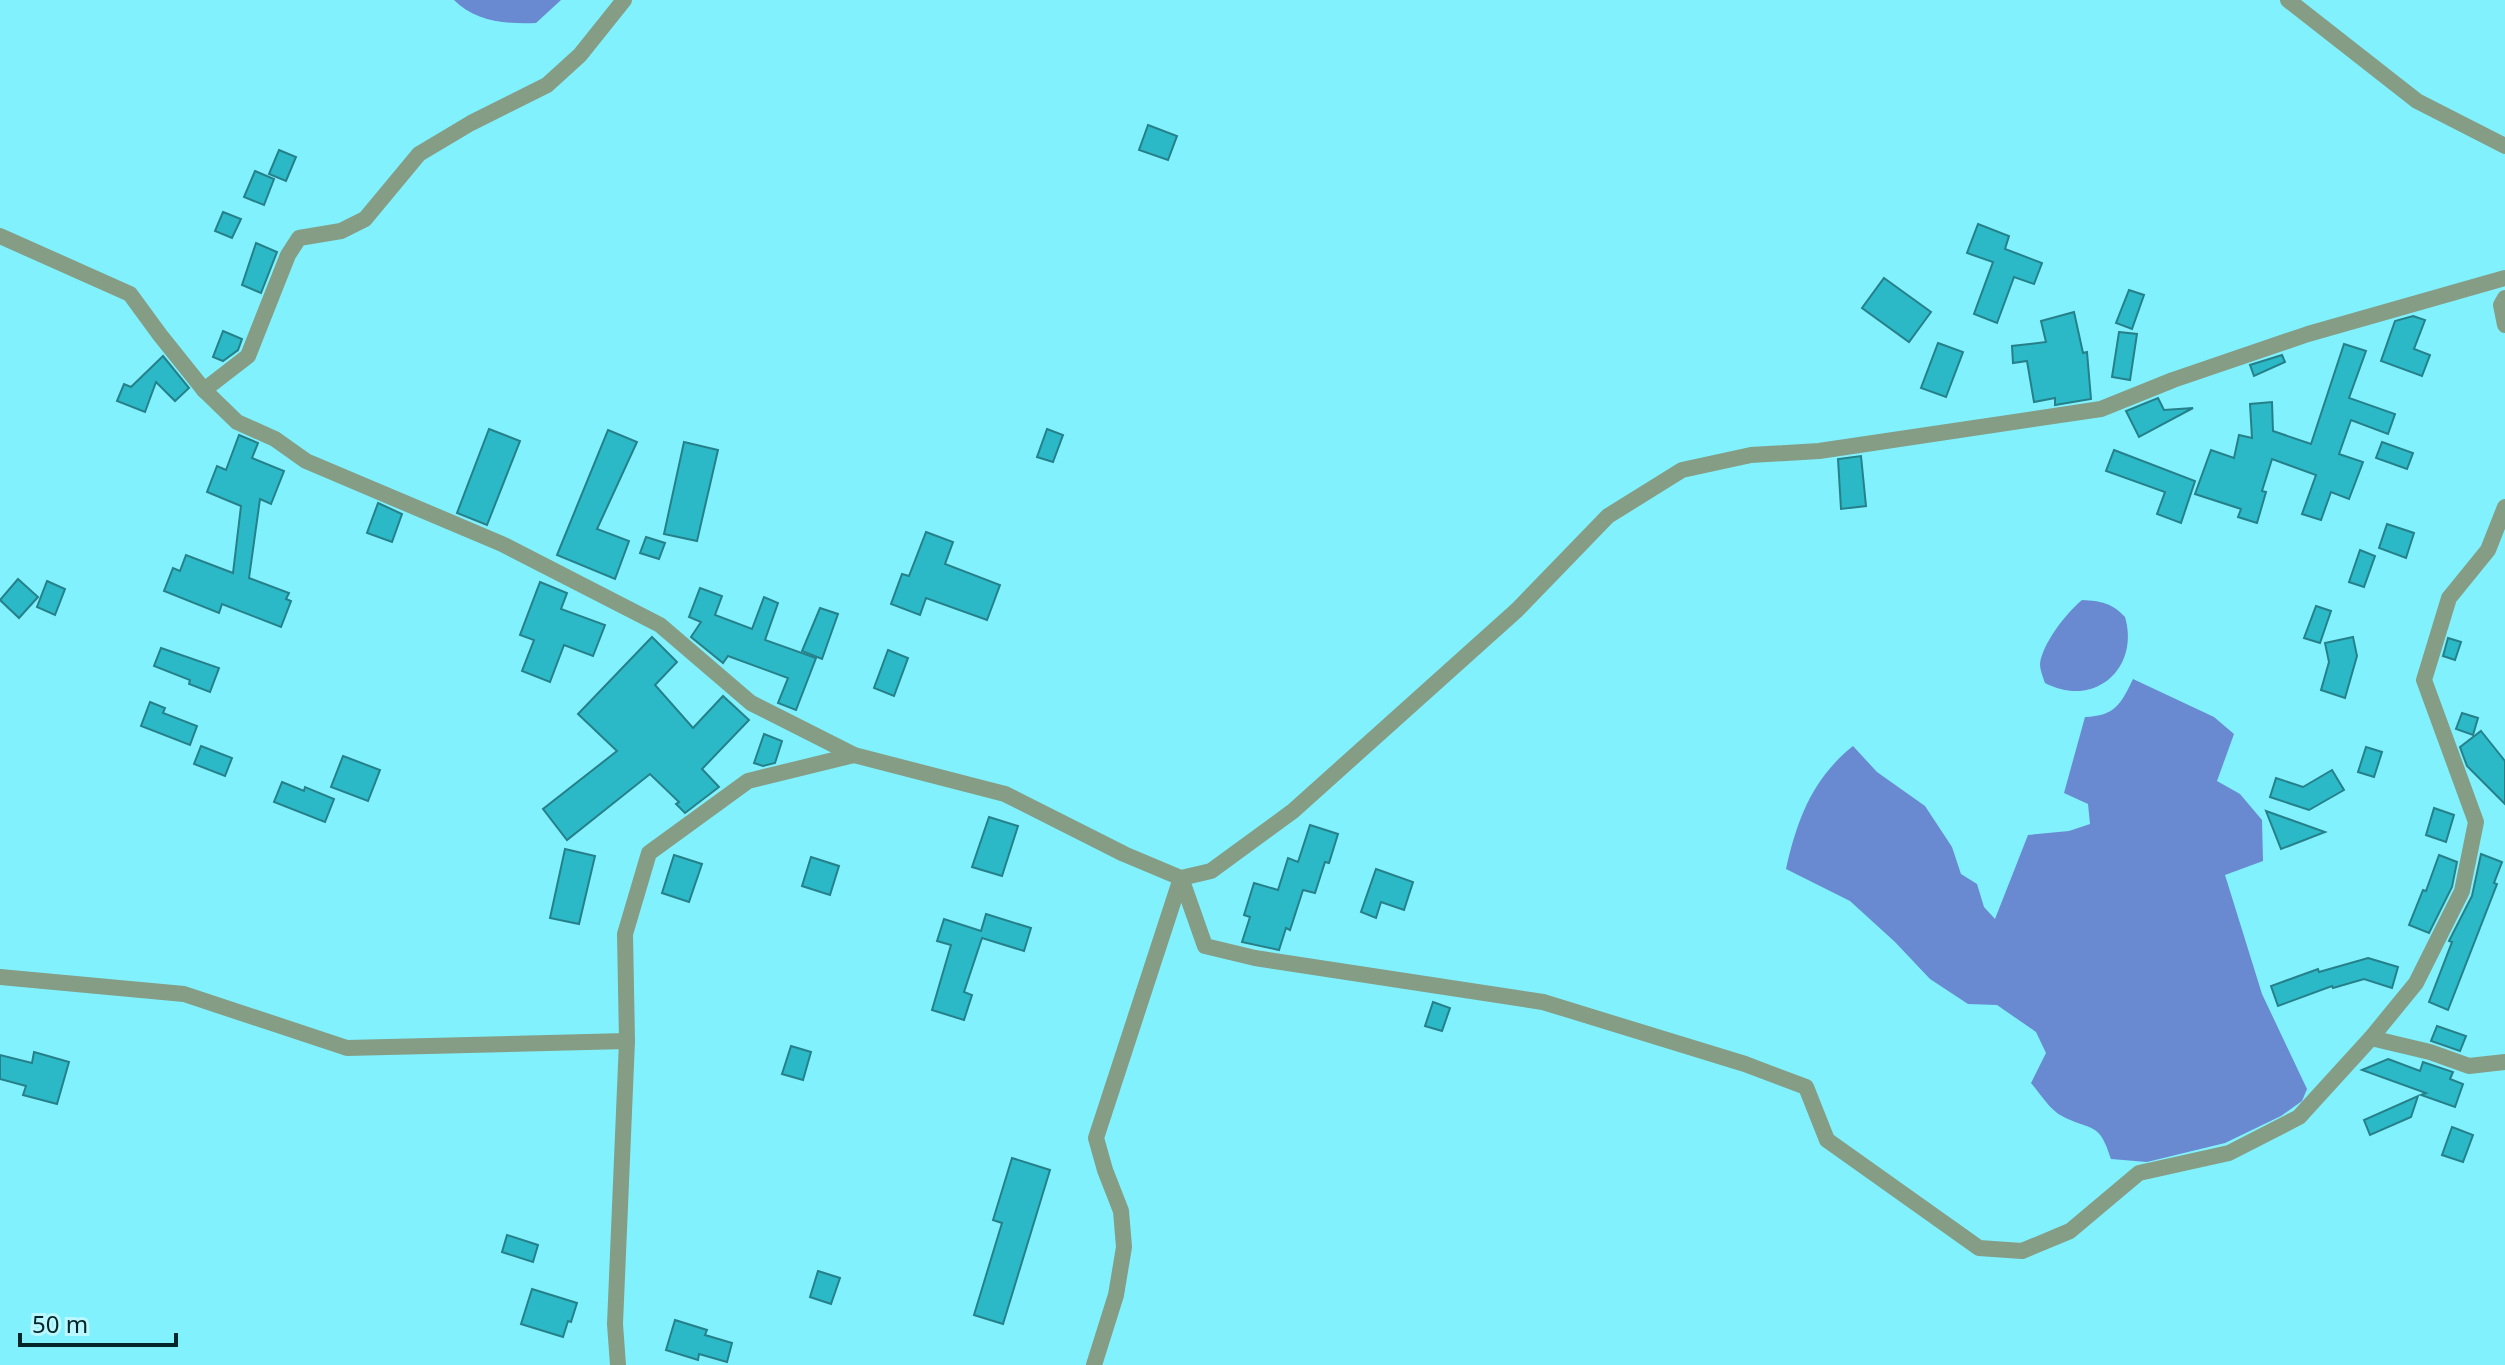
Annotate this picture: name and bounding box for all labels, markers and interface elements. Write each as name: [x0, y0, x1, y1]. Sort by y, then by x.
scale bar: [20, 1297, 176, 1347]
text: 50 m: [32, 1307, 88, 1340]

